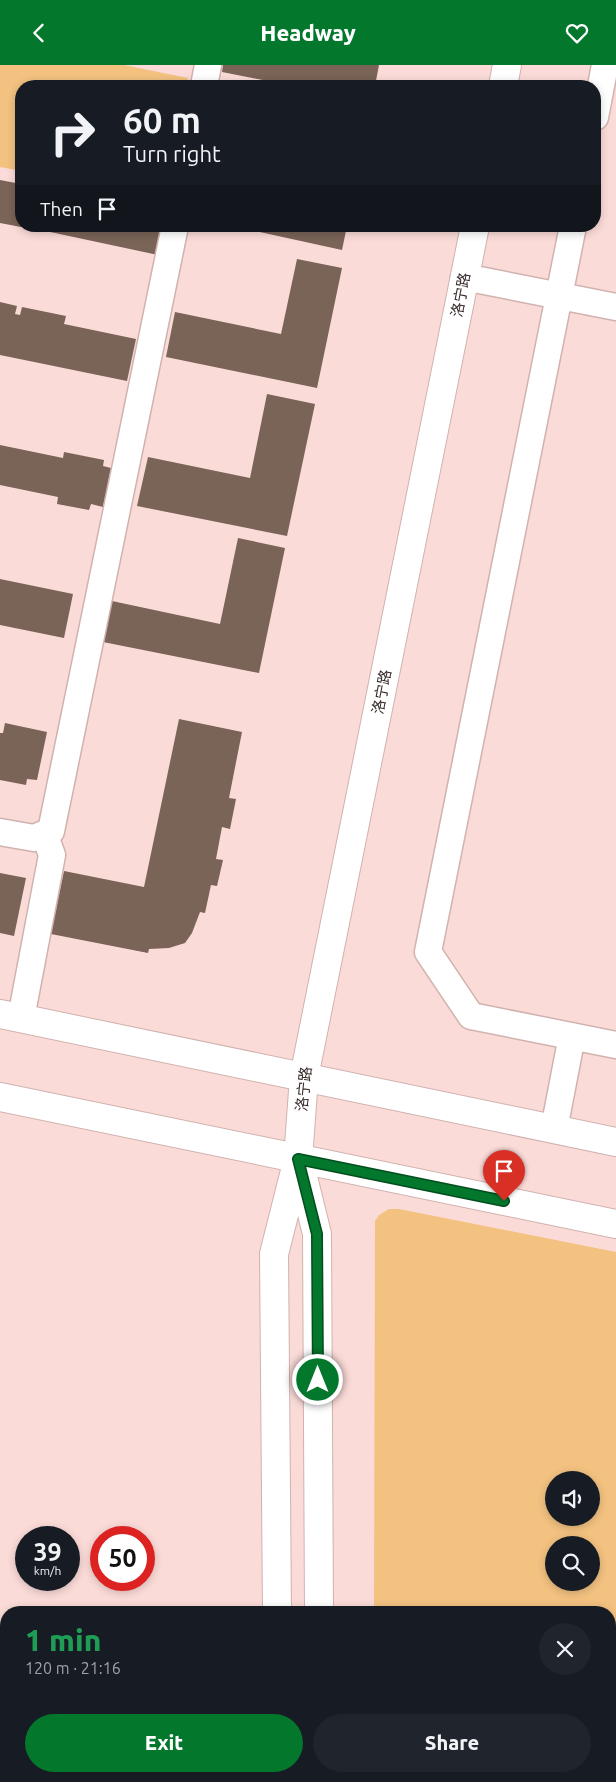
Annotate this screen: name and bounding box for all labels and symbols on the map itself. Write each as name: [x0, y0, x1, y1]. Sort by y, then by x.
street label: 洛宁路: [448, 271, 473, 319]
street label: 洛宁路: [369, 668, 394, 716]
street label: 洛宁路: [293, 1066, 314, 1112]
pin: [483, 1150, 525, 1201]
position arrow: [291, 1353, 343, 1405]
speed limit sign: 50: [90, 1526, 155, 1591]

